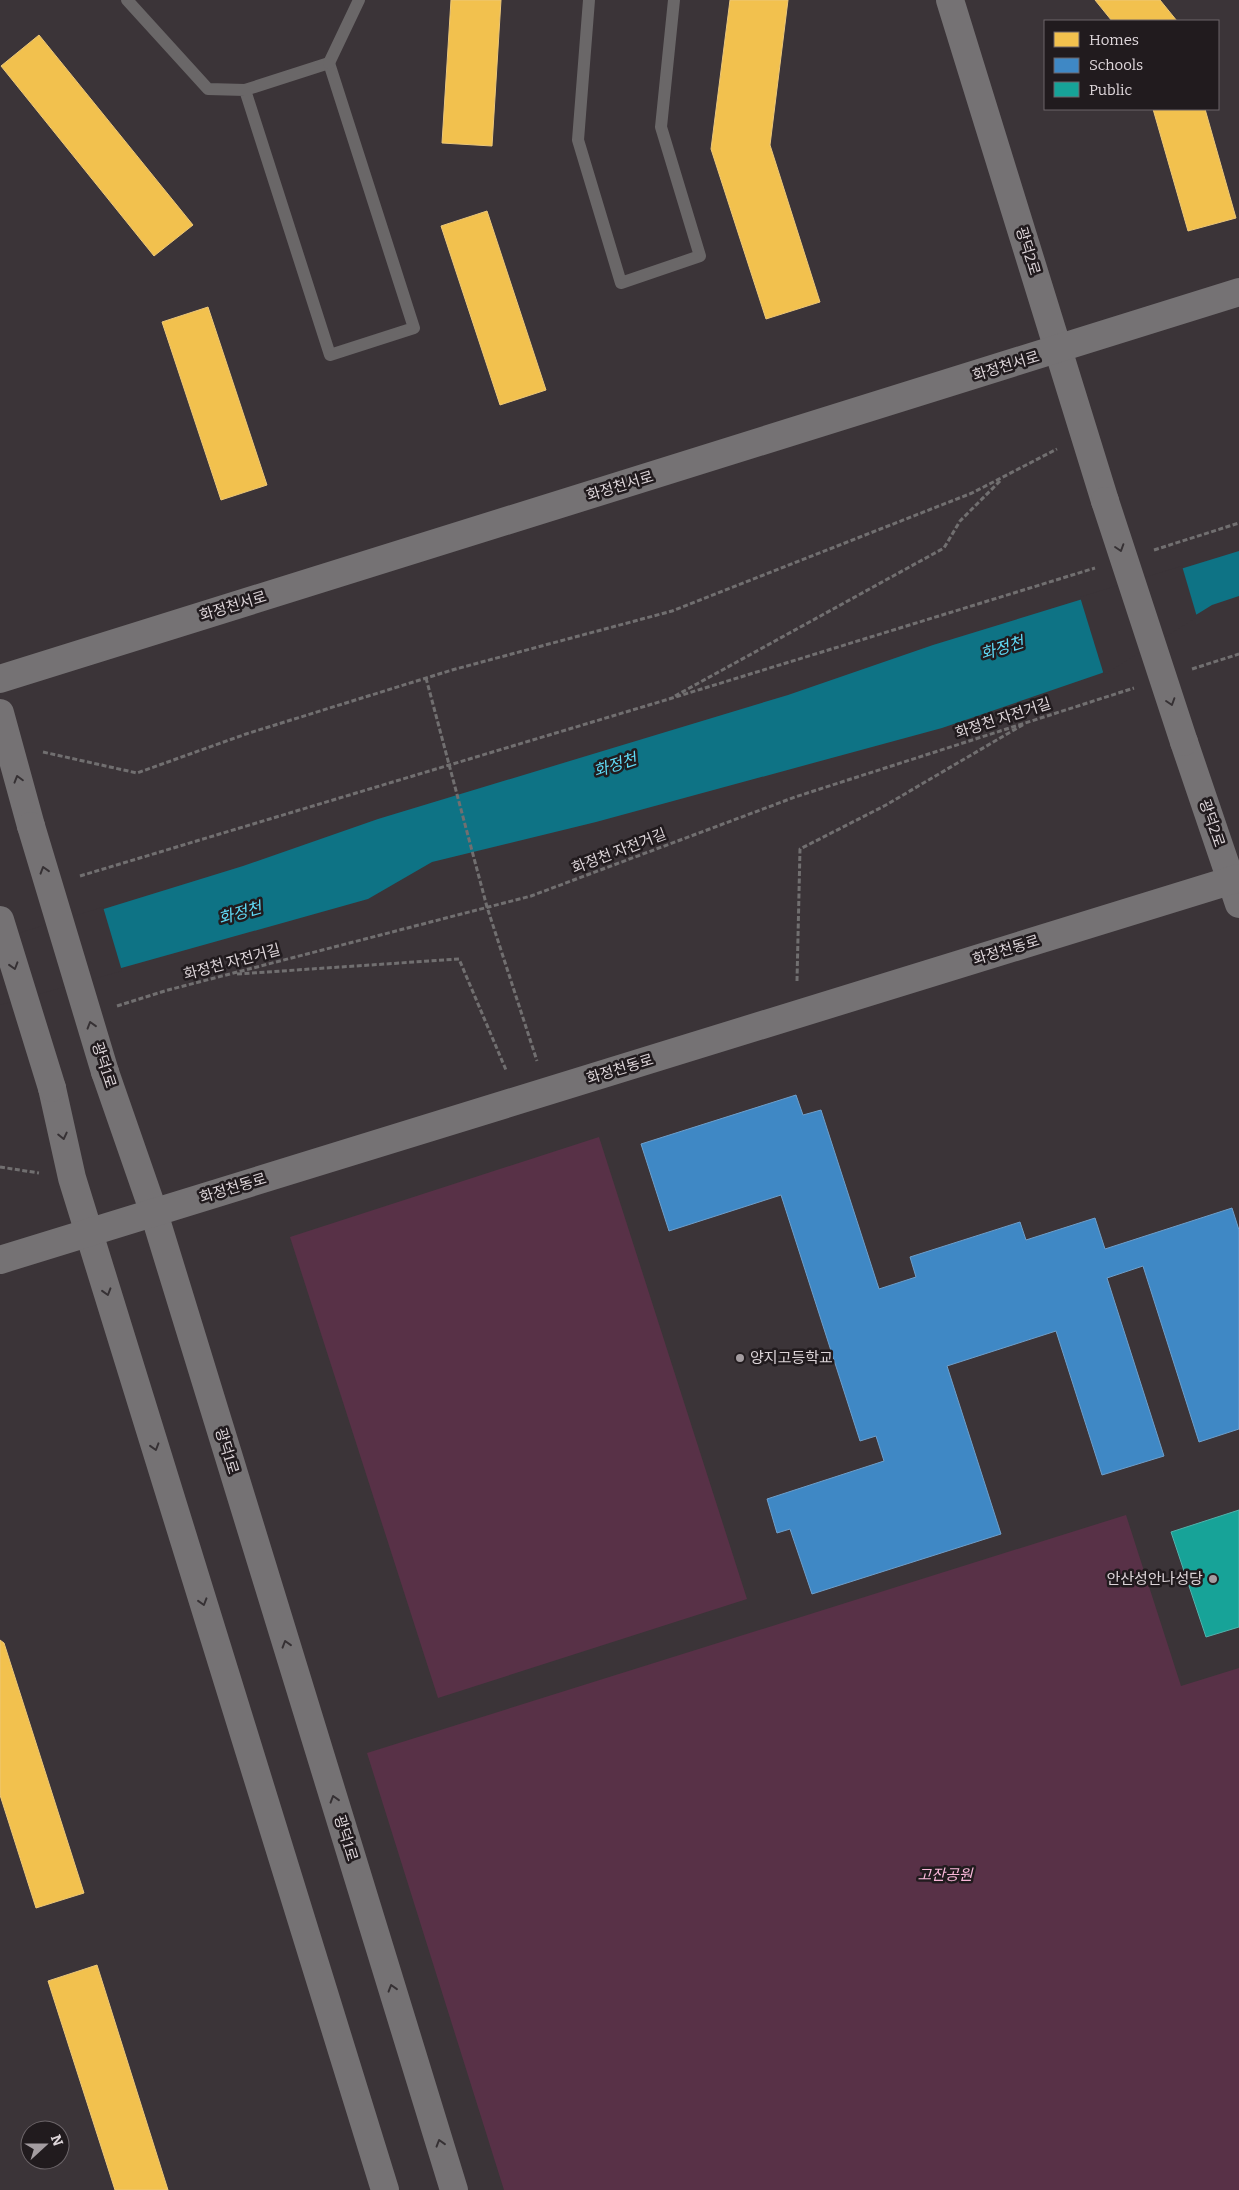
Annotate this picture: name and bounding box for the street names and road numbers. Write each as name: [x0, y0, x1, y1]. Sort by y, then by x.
street label: 광덕2로: [1012, 225, 1044, 277]
street label: 화정천서로: [970, 347, 1042, 385]
street label: 화정천서로: [584, 467, 656, 505]
street label: 화정천서로: [197, 587, 269, 625]
street label: 화정천 자전거길: [953, 694, 1053, 742]
street label: 광덕2로: [1195, 797, 1229, 849]
street label: 화정천 자전거길: [569, 825, 669, 877]
street label: 화정천동로: [970, 931, 1042, 969]
street label: 화정천 자전거길: [182, 940, 282, 984]
street label: 광덕1로: [88, 1040, 120, 1090]
street label: 화정천동로: [584, 1050, 656, 1088]
street label: 화정천동로: [197, 1169, 269, 1207]
street label: 광덕1로: [211, 1426, 243, 1476]
street label: 광덕1로: [330, 1813, 362, 1863]

